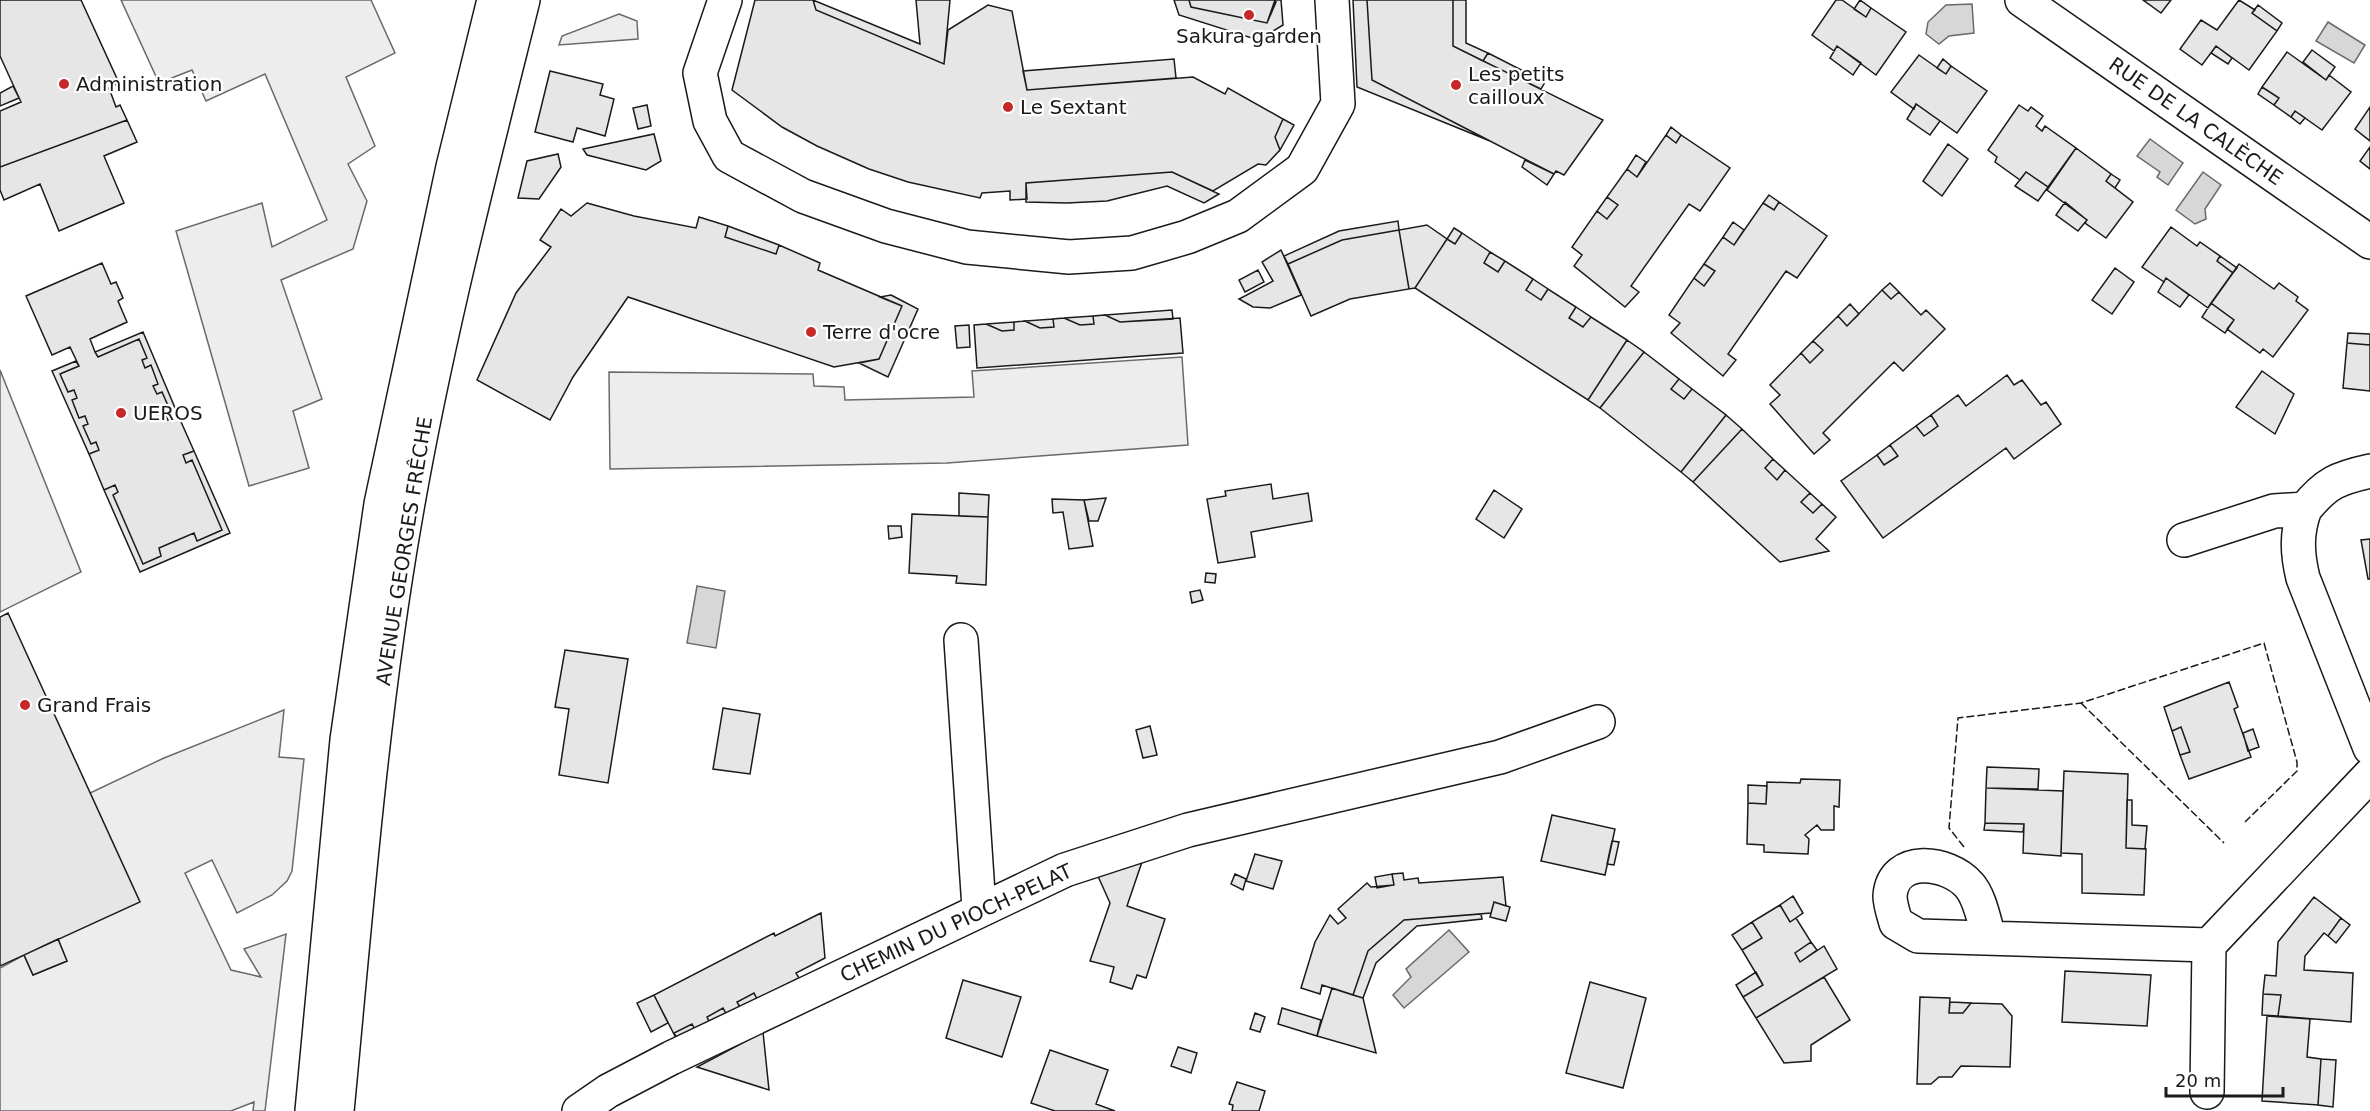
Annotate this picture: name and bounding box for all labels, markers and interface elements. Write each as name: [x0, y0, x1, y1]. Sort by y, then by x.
marker: Sakura garden: [1242, 8, 1256, 22]
place label: Sakura garden: [1176, 24, 1322, 48]
street label: RUE DE LA CALÈCHE: [2104, 52, 2288, 190]
place label: Les petits cailloux: [1468, 62, 1565, 109]
place label: Administration: [76, 72, 222, 96]
marker: Administration: [57, 77, 71, 91]
marker: Les petits cailloux: [1449, 78, 1463, 92]
place label: Le Sextant: [1020, 95, 1127, 119]
marker: Le Sextant: [1001, 100, 1015, 114]
place label: Terre d'ocre: [822, 320, 940, 344]
marker: Terre d'ocre: [804, 325, 818, 339]
place label: UEROS: [133, 401, 203, 425]
marker: UEROS: [114, 406, 128, 420]
street label: AVENUE GEORGES FRÊCHE: [371, 415, 437, 687]
place label: Grand Frais: [37, 693, 151, 717]
marker: Grand Frais: [18, 698, 32, 712]
street label: CHEMIN DU PIOCH-PELAT: [836, 858, 1076, 987]
scale bar: [2166, 1060, 2283, 1098]
text: 20 m: [2175, 1070, 2221, 1091]

